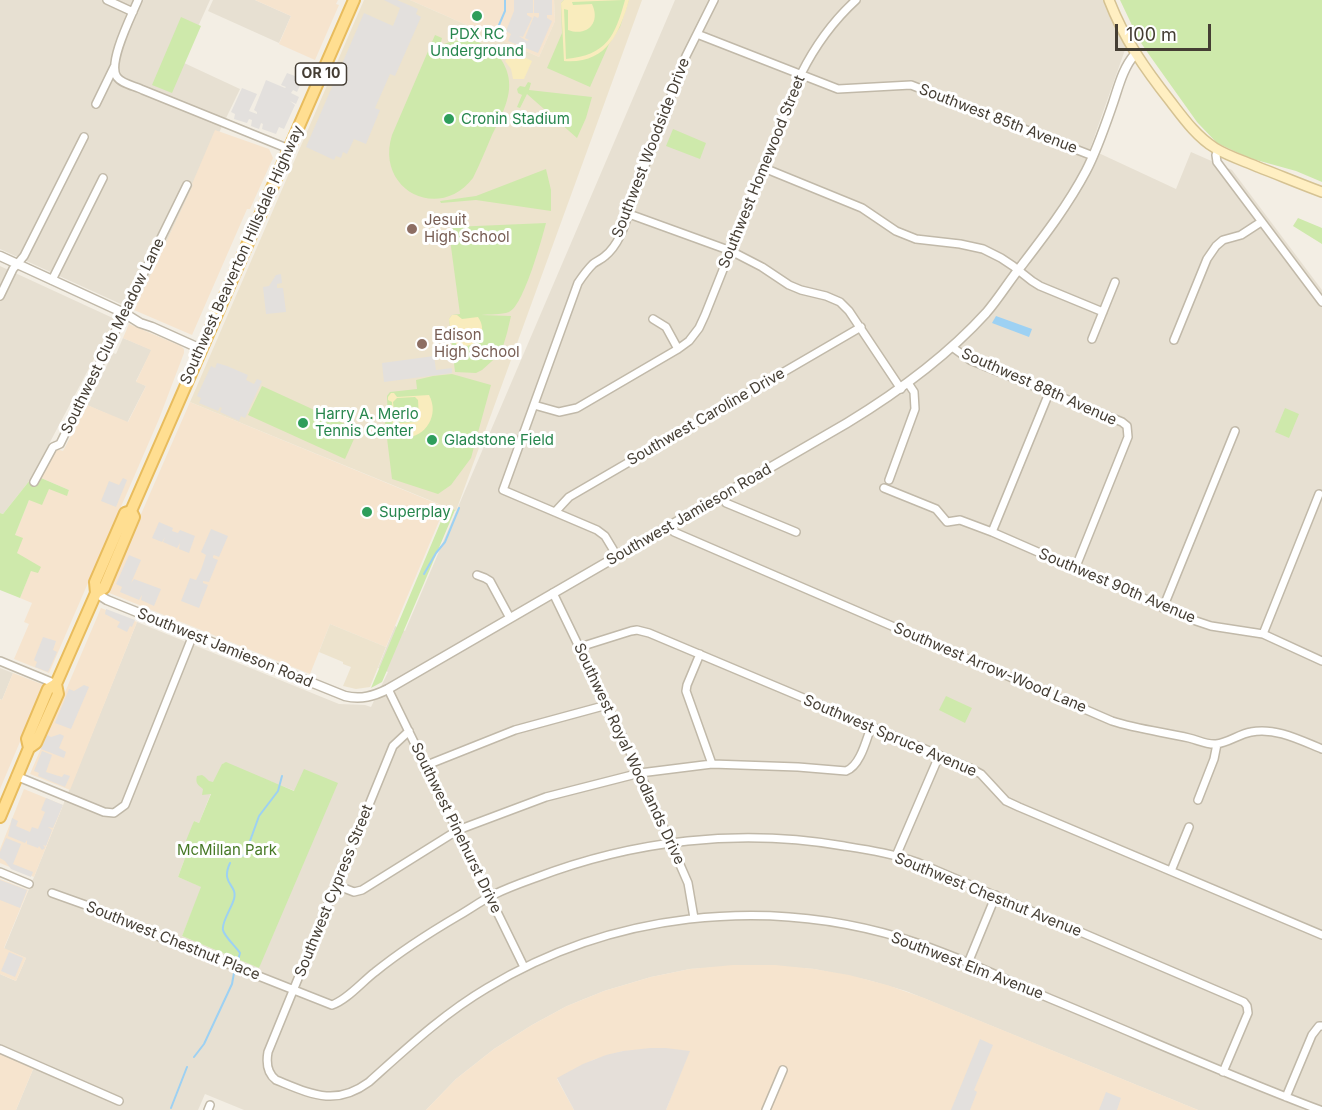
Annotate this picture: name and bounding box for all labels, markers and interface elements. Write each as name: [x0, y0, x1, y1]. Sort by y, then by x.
marker: PDX RC Underground: [470, 9, 484, 23]
scale bar: [1118, 12, 1214, 50]
text: 100 m: [1126, 24, 1177, 45]
place label: PDX RC Underground: [430, 25, 524, 60]
street label: Southwest Woodside Drive: [608, 56, 694, 240]
road number: OR 10: [296, 63, 346, 85]
street label: Southwest Homewood Street: [715, 73, 809, 271]
street label: Southwest 85th Avenue: [916, 80, 1080, 158]
place label: Cronin Stadium: [461, 110, 570, 128]
marker: Cronin Stadium: [442, 112, 456, 126]
street label: Southwest Beaverton Hillsdale Highway: [177, 123, 307, 387]
place label: Jesuit High School: [424, 211, 510, 246]
marker: Jesuit High School: [405, 222, 419, 236]
street label: Southwest Club Meadow Lane: [58, 235, 168, 437]
place label: Edison High School: [434, 326, 520, 361]
marker: Edison High School: [415, 337, 429, 351]
street label: Southwest 88th Avenue: [958, 345, 1120, 429]
street label: Southwest Caroline Drive: [624, 364, 788, 470]
place label: Harry A. Merlo Tennis Center: [315, 405, 419, 440]
marker: Harry A. Merlo Tennis Center: [296, 416, 310, 430]
place label: Gladstone Field: [444, 431, 554, 449]
marker: Gladstone Field: [425, 433, 439, 447]
street label: Southwest Jamieson Road: [603, 460, 775, 570]
place label: Superplay: [379, 503, 451, 521]
marker: Superplay: [360, 505, 374, 519]
street label: Southwest 90th Avenue: [1036, 545, 1198, 627]
street label: Southwest Jamieson Road: [135, 604, 315, 692]
street label: Southwest Arrow-Wood Lane: [891, 619, 1089, 717]
street label: Southwest Royal Woodlands Drive: [570, 640, 688, 868]
street label: Southwest Spruce Avenue: [801, 691, 979, 781]
street label: Southwest Pinehurst Drive: [407, 740, 505, 916]
street label: Southwest Cypress Street: [291, 802, 377, 980]
park label: McMillan Park: [177, 841, 277, 859]
street label: Southwest Chestnut Avenue: [892, 849, 1084, 941]
street label: Southwest Chestnut Place: [83, 898, 263, 984]
street label: Southwest Elm Avenue: [888, 929, 1046, 1003]

